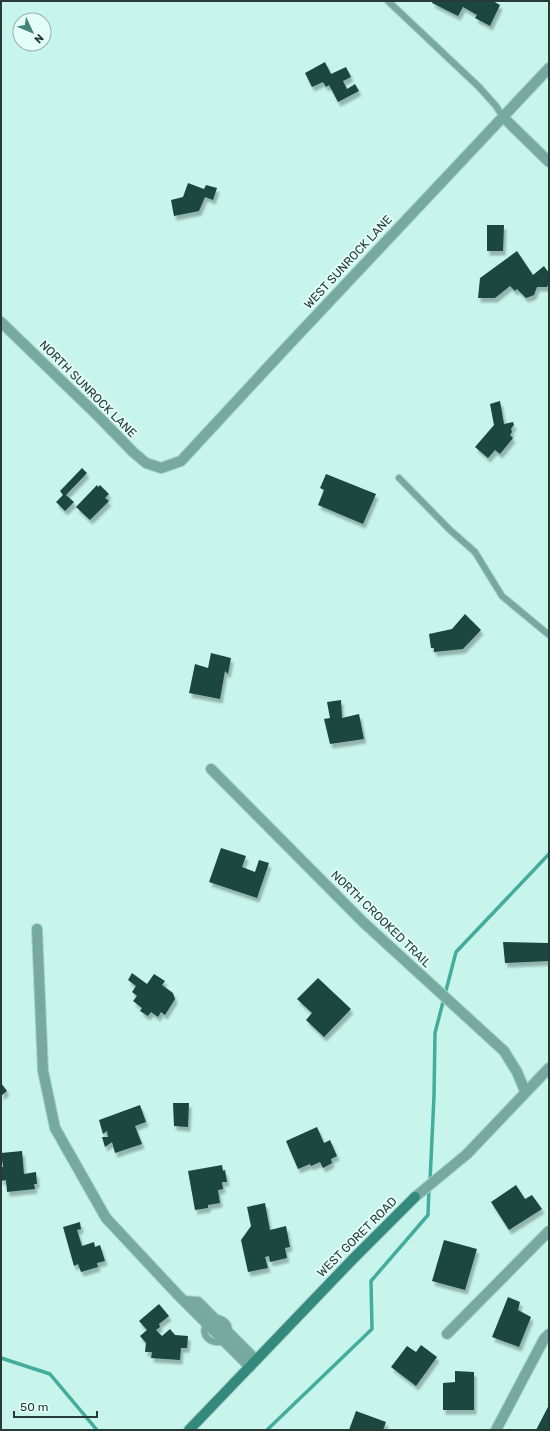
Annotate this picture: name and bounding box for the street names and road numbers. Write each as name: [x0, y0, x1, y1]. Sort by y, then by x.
street label: WEST SUNROCK LANE: [301, 212, 395, 312]
street label: NORTH SUNROCK LANE: [37, 338, 139, 440]
street label: NORTH CROOKED TRAIL: [328, 868, 434, 970]
street label: WEST GORET ROAD: [314, 1194, 400, 1280]

